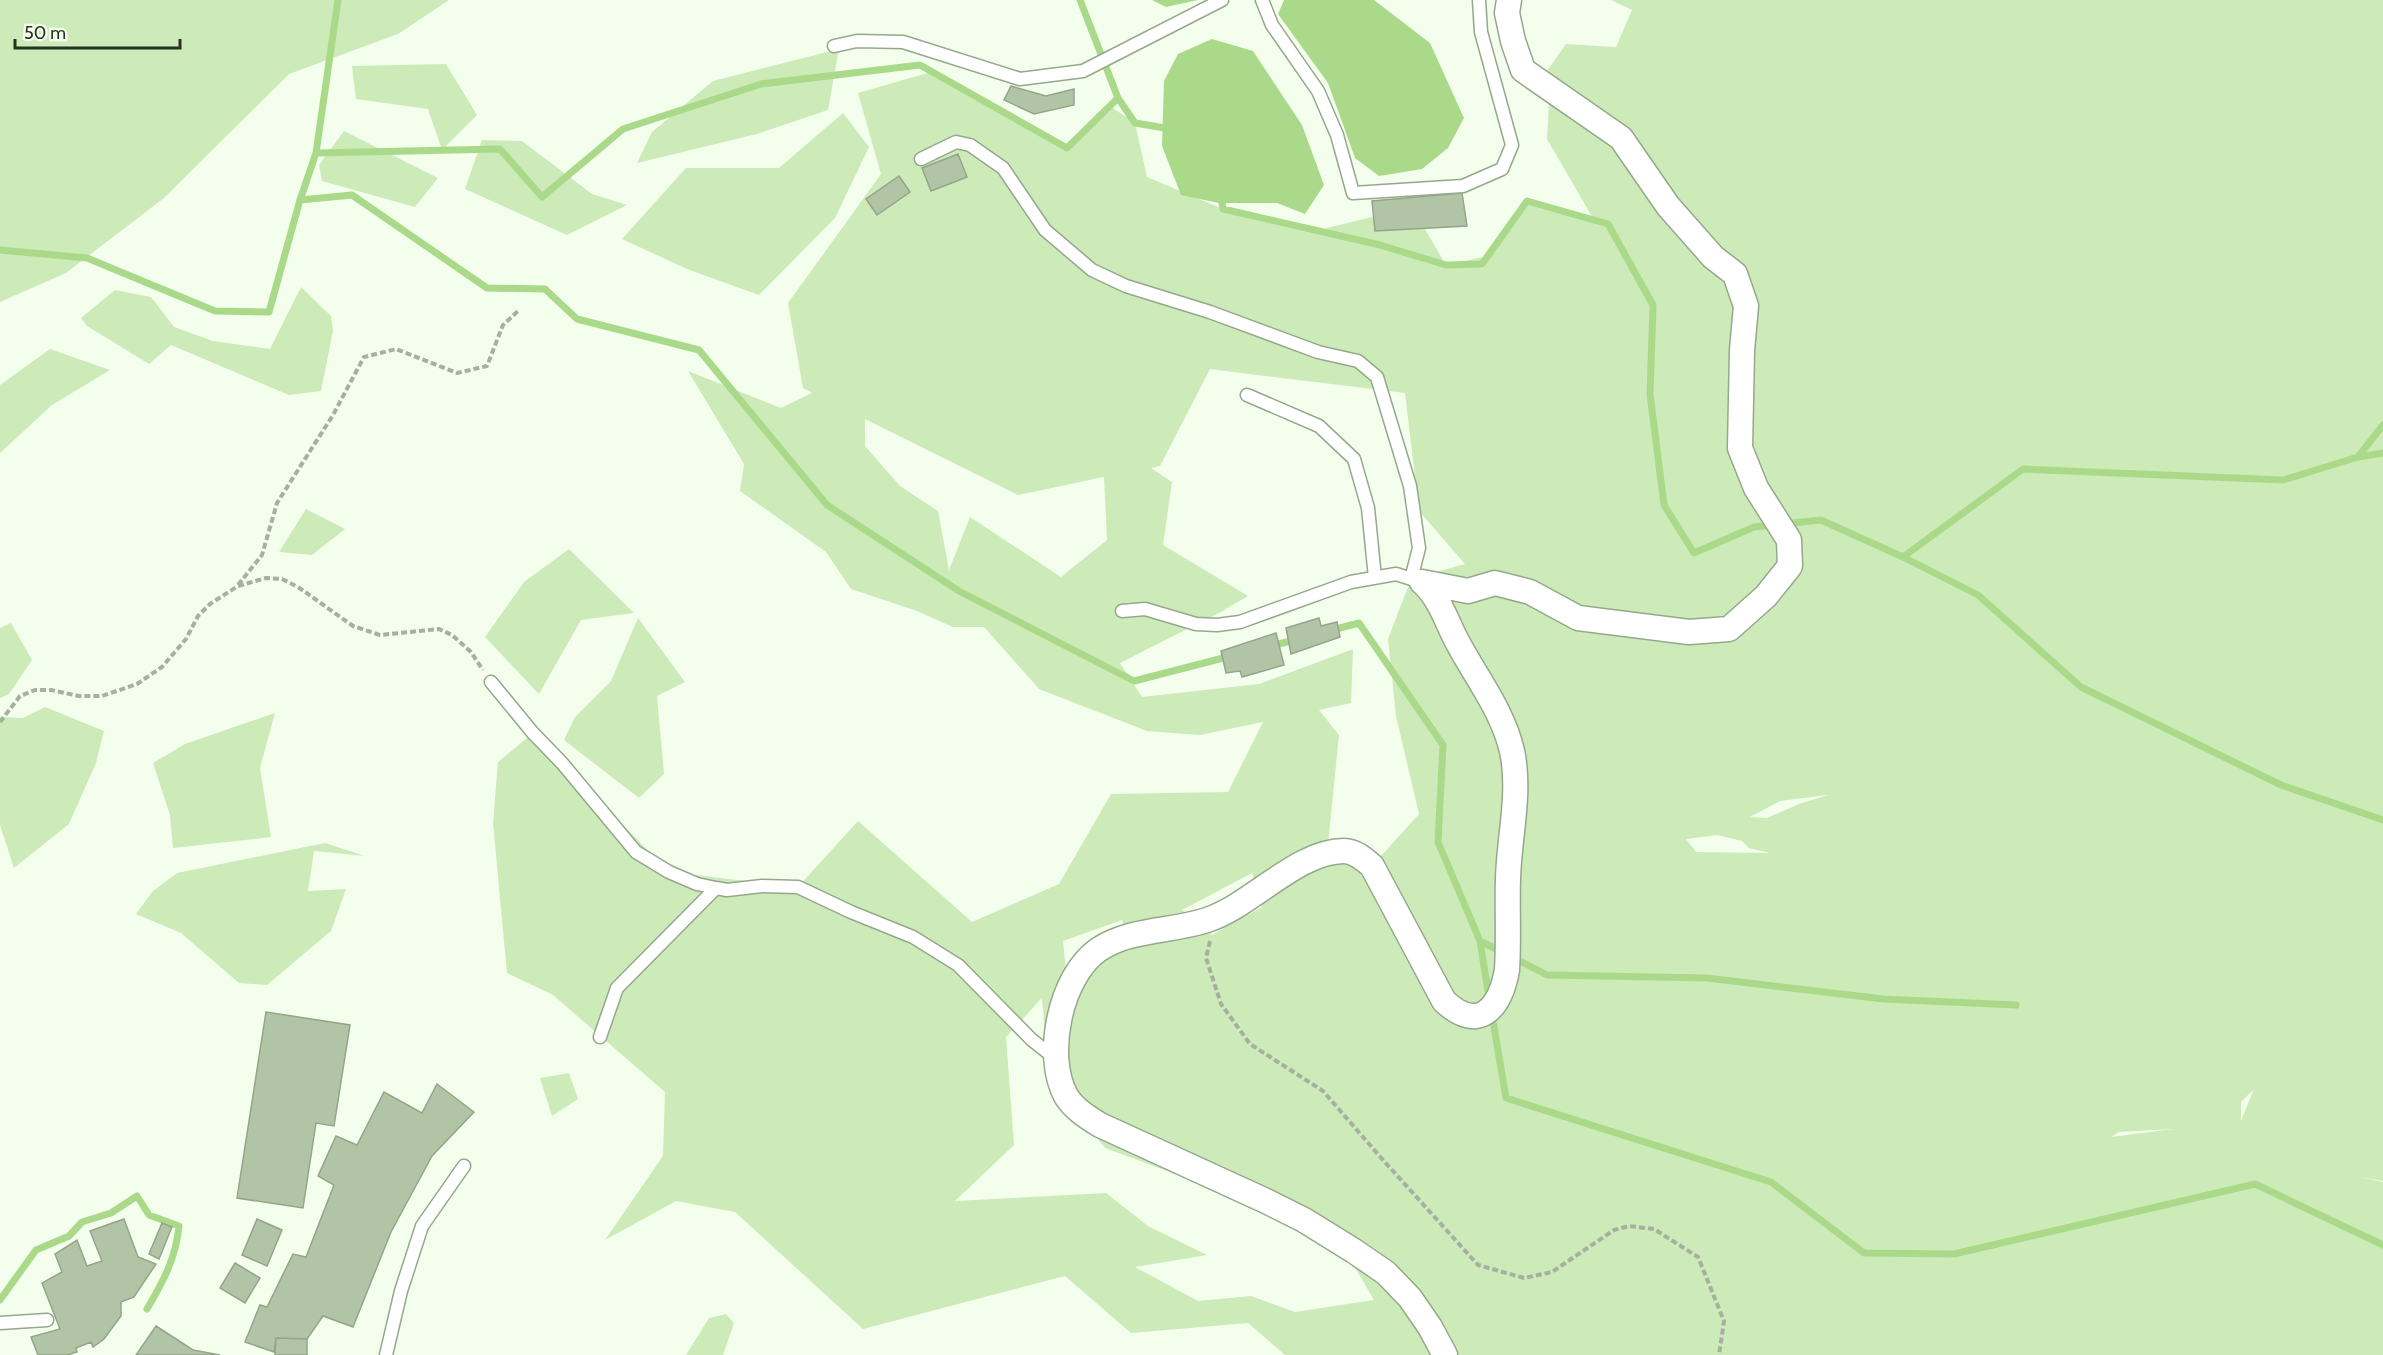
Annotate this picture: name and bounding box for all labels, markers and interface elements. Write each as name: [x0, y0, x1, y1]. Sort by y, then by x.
scale bar: [15, 12, 180, 50]
text: 50 m: [24, 22, 66, 44]

